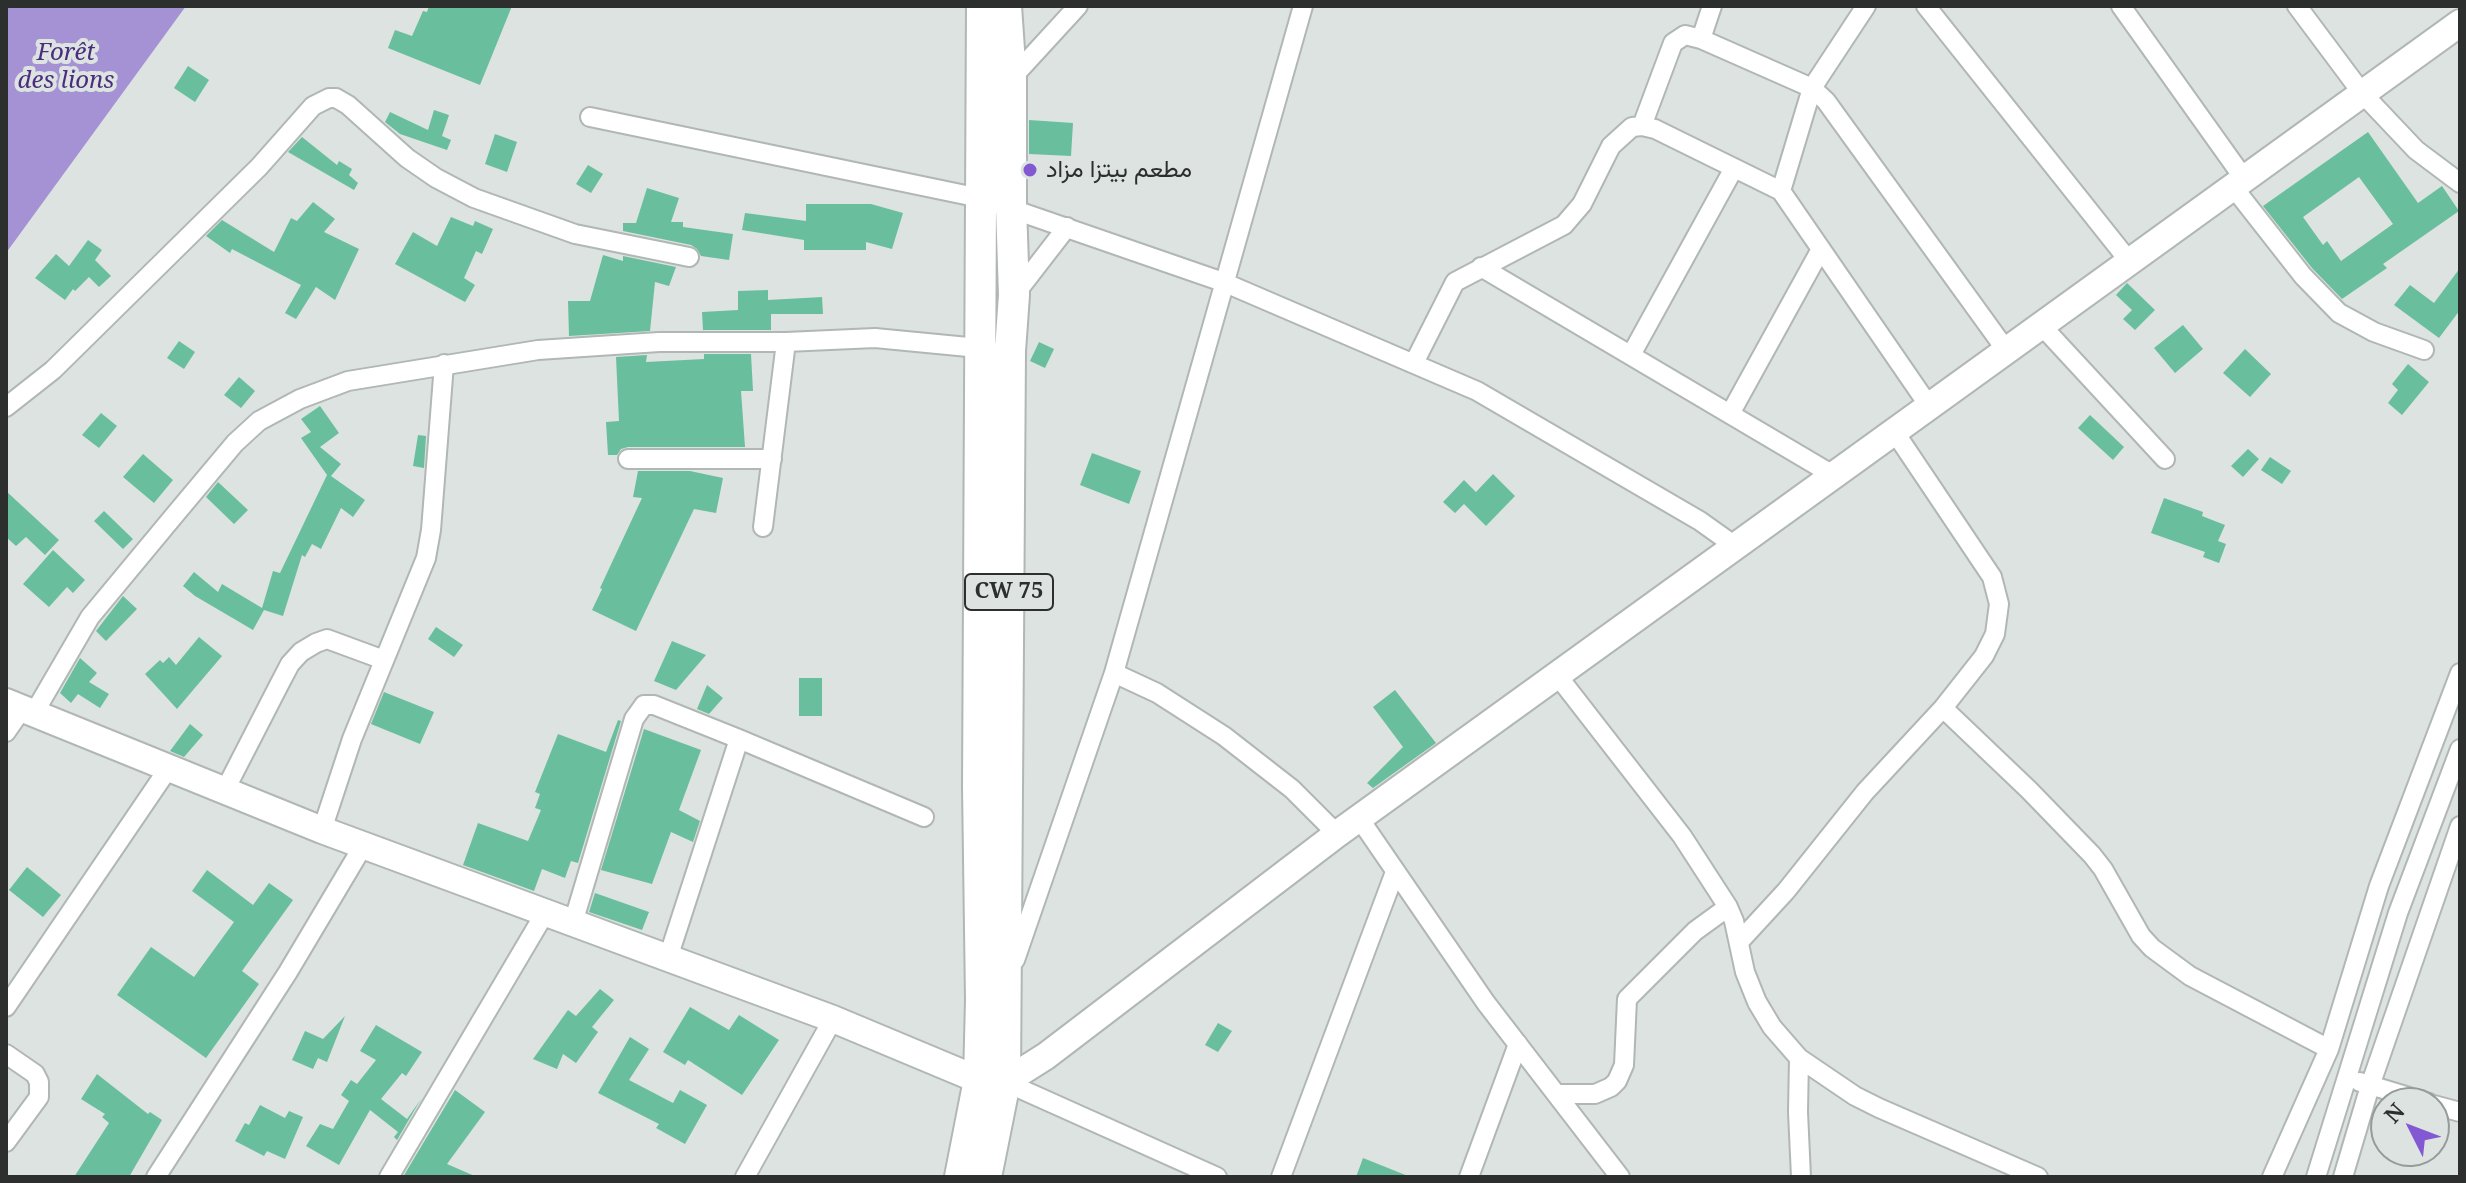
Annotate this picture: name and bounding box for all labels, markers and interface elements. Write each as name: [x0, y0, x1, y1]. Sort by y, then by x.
park label: Forêt des lions: [18, 39, 114, 95]
place label: مطعم بيتزا مزاد: [1046, 156, 1192, 184]
marker: مطعم بيتزا مزاد: [1021, 161, 1039, 179]
road number: CW 75: [965, 574, 1053, 610]
north arrow: [2370, 1087, 2450, 1167]
text: N: [2377, 1096, 2411, 1129]

